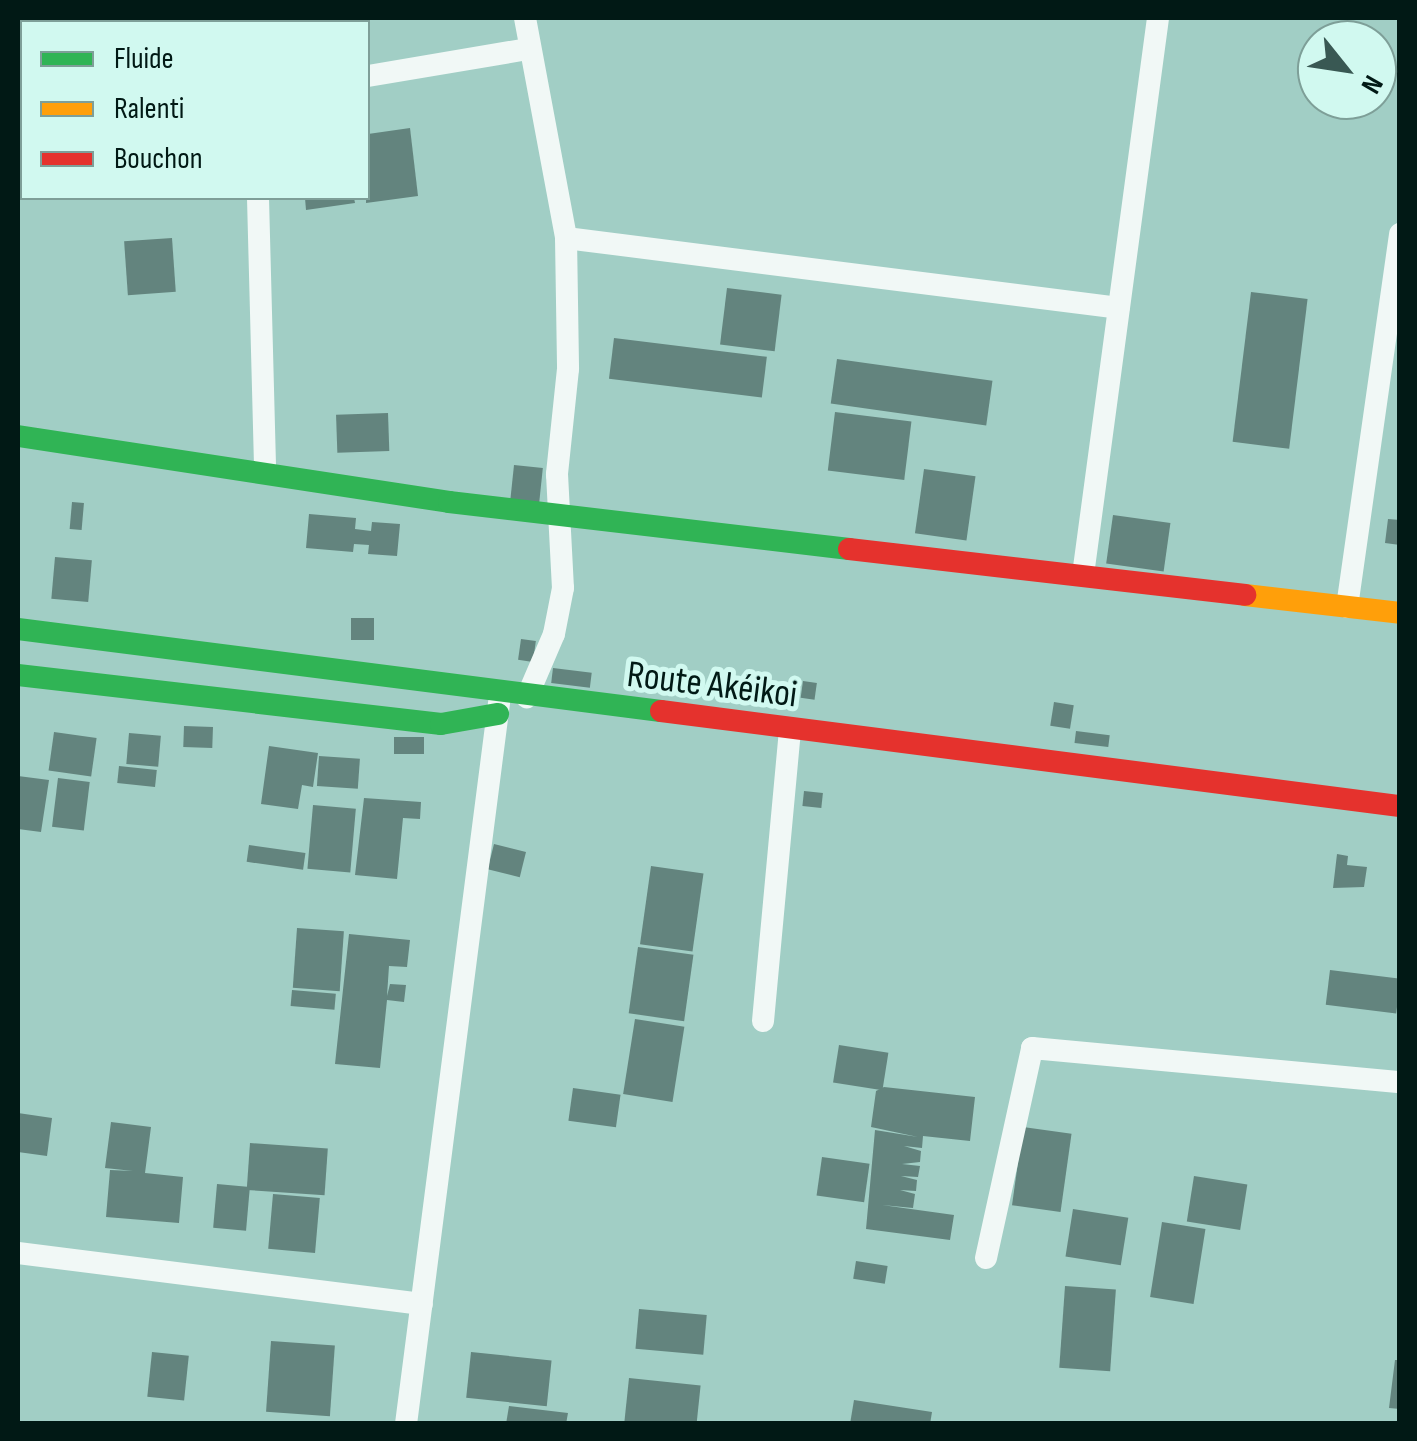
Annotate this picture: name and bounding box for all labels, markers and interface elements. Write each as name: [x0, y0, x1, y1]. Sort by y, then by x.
legend: [20, 20, 370, 200]
north arrow: [1297, 20, 1397, 120]
text: Fluide: [114, 41, 174, 77]
text: N: [1354, 70, 1390, 99]
text: Ralenti: [114, 91, 184, 127]
text: Bouchon: [114, 141, 202, 177]
street label: Route Akéikoi: [624, 652, 800, 718]

